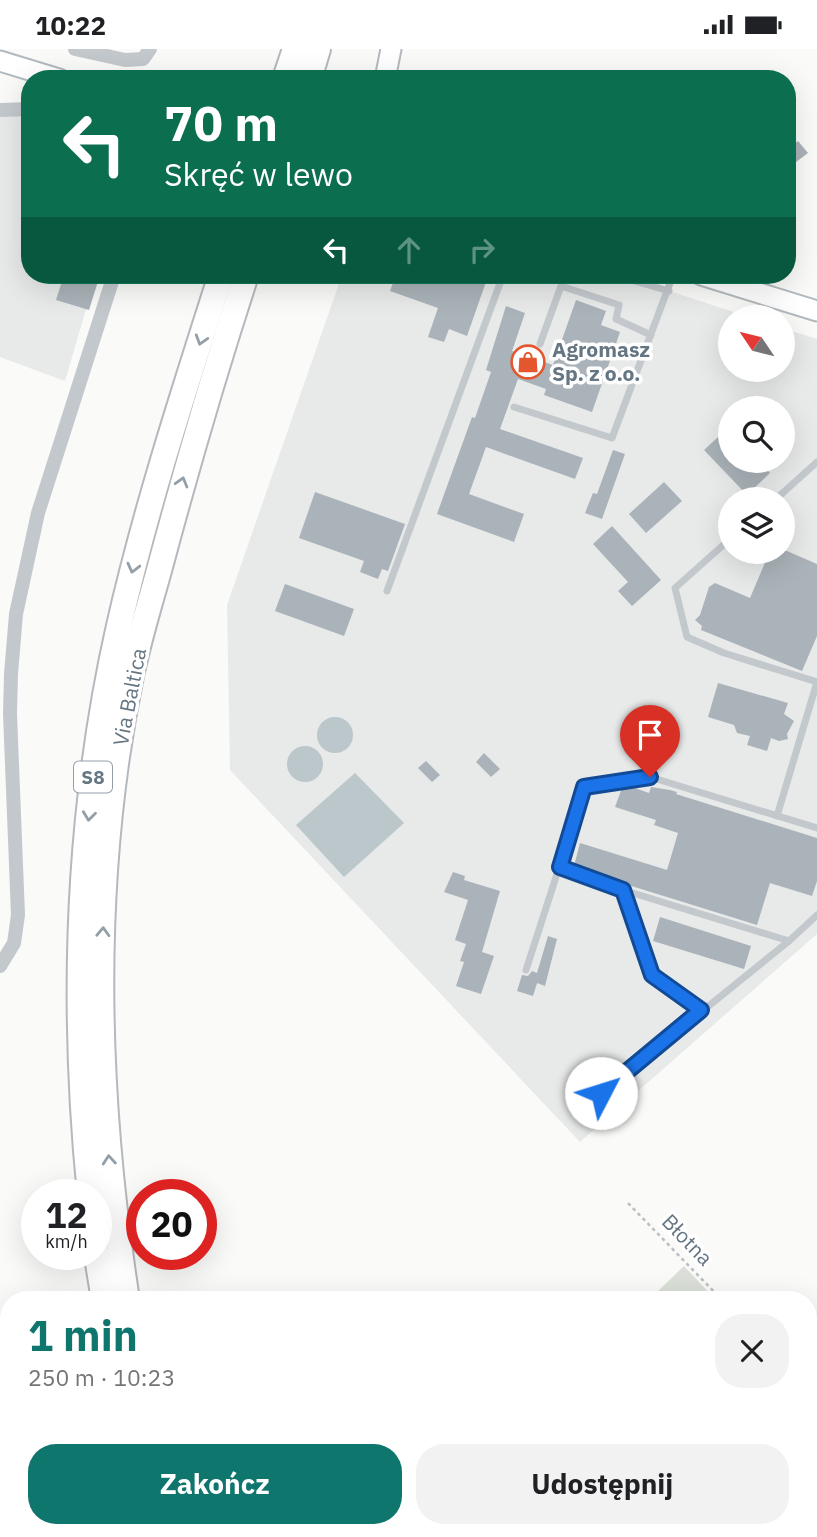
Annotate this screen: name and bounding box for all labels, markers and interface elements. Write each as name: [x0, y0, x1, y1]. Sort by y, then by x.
text: 10:22: [35, 8, 106, 42]
text: 70 m: [164, 91, 278, 154]
icon: left: [49, 98, 140, 189]
text: Skręć w lewo: [164, 153, 353, 195]
icon: left: [317, 231, 355, 269]
icon: ahead: [390, 231, 428, 269]
icon: right: [463, 231, 501, 269]
north arrow: [718, 305, 794, 381]
map controls: [718, 305, 795, 564]
one-way arrow: [194, 333, 209, 345]
place label: Agromasz Sp. z o.o.: [552, 335, 650, 387]
shop icon: Agromasz Sp. z o.o.: [509, 343, 547, 381]
button: search: [718, 396, 795, 473]
one-way arrow: [174, 476, 189, 488]
button: layers: [718, 487, 795, 564]
one-way arrow: [127, 562, 141, 574]
street label: Via Baltica: [106, 645, 152, 748]
pin: [620, 705, 680, 777]
icon: arrive: [631, 716, 669, 754]
road number: S8: [74, 761, 112, 793]
one-way arrow: [81, 810, 96, 822]
one-way arrow: [95, 927, 110, 938]
position arrow: [564, 1056, 638, 1130]
one-way arrow: [102, 1154, 117, 1165]
speed limit sign: 20: [126, 1179, 217, 1270]
text: 12: [45, 1192, 88, 1238]
street label: Błotna: [656, 1207, 719, 1271]
text: km/h: [45, 1230, 88, 1253]
text: 1 min: [28, 1308, 138, 1363]
button: close: [715, 1314, 789, 1388]
text: 250 m · 10:23: [28, 1362, 175, 1392]
button: Zakończ: [28, 1444, 402, 1524]
button: Udostępnij: [416, 1444, 789, 1524]

